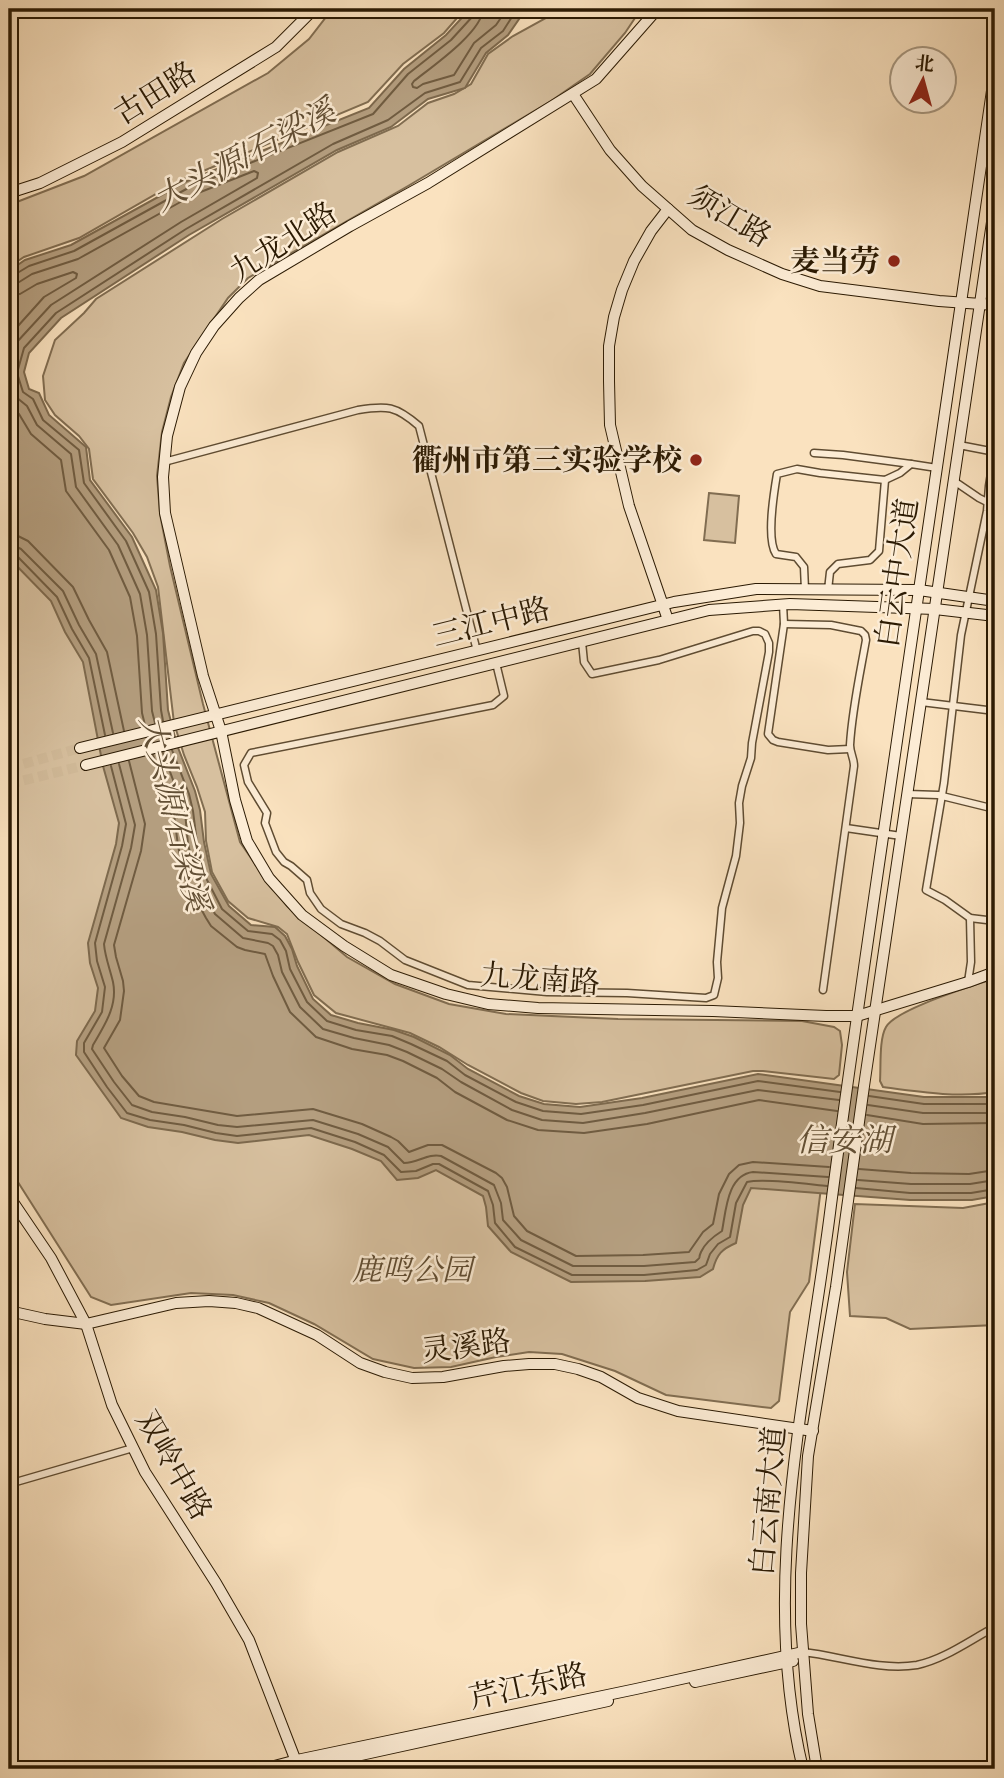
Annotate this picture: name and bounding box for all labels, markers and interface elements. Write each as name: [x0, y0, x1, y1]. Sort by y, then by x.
north arrow: [888, 46, 958, 116]
text: 北: [914, 52, 935, 77]
street label: 古田路: [108, 55, 204, 134]
water label: 大头源/石梁溪: [147, 91, 345, 221]
street label: 须江路: [681, 178, 777, 256]
street label: 九龙北路: [223, 195, 344, 291]
place label: 麦当劳: [790, 244, 880, 281]
marker: 麦当劳: [886, 253, 902, 269]
place label: 衢州市第三实验学校: [412, 443, 682, 480]
marker: 衢州市第三实验学校: [688, 452, 704, 468]
street label: 白云中大道: [870, 496, 927, 650]
street label: 三江中路: [429, 591, 554, 656]
water label: 大头源/石梁溪: [129, 712, 217, 918]
street label: 九龙南路: [479, 958, 601, 1003]
water label: 信安湖: [796, 1122, 897, 1162]
park label: 鹿鸣公园: [352, 1253, 476, 1290]
street label: 灵溪路: [419, 1324, 513, 1371]
street label: 双岭中路: [127, 1405, 219, 1527]
street label: 白云南大道: [745, 1425, 794, 1577]
street label: 芹江东路: [466, 1657, 591, 1718]

